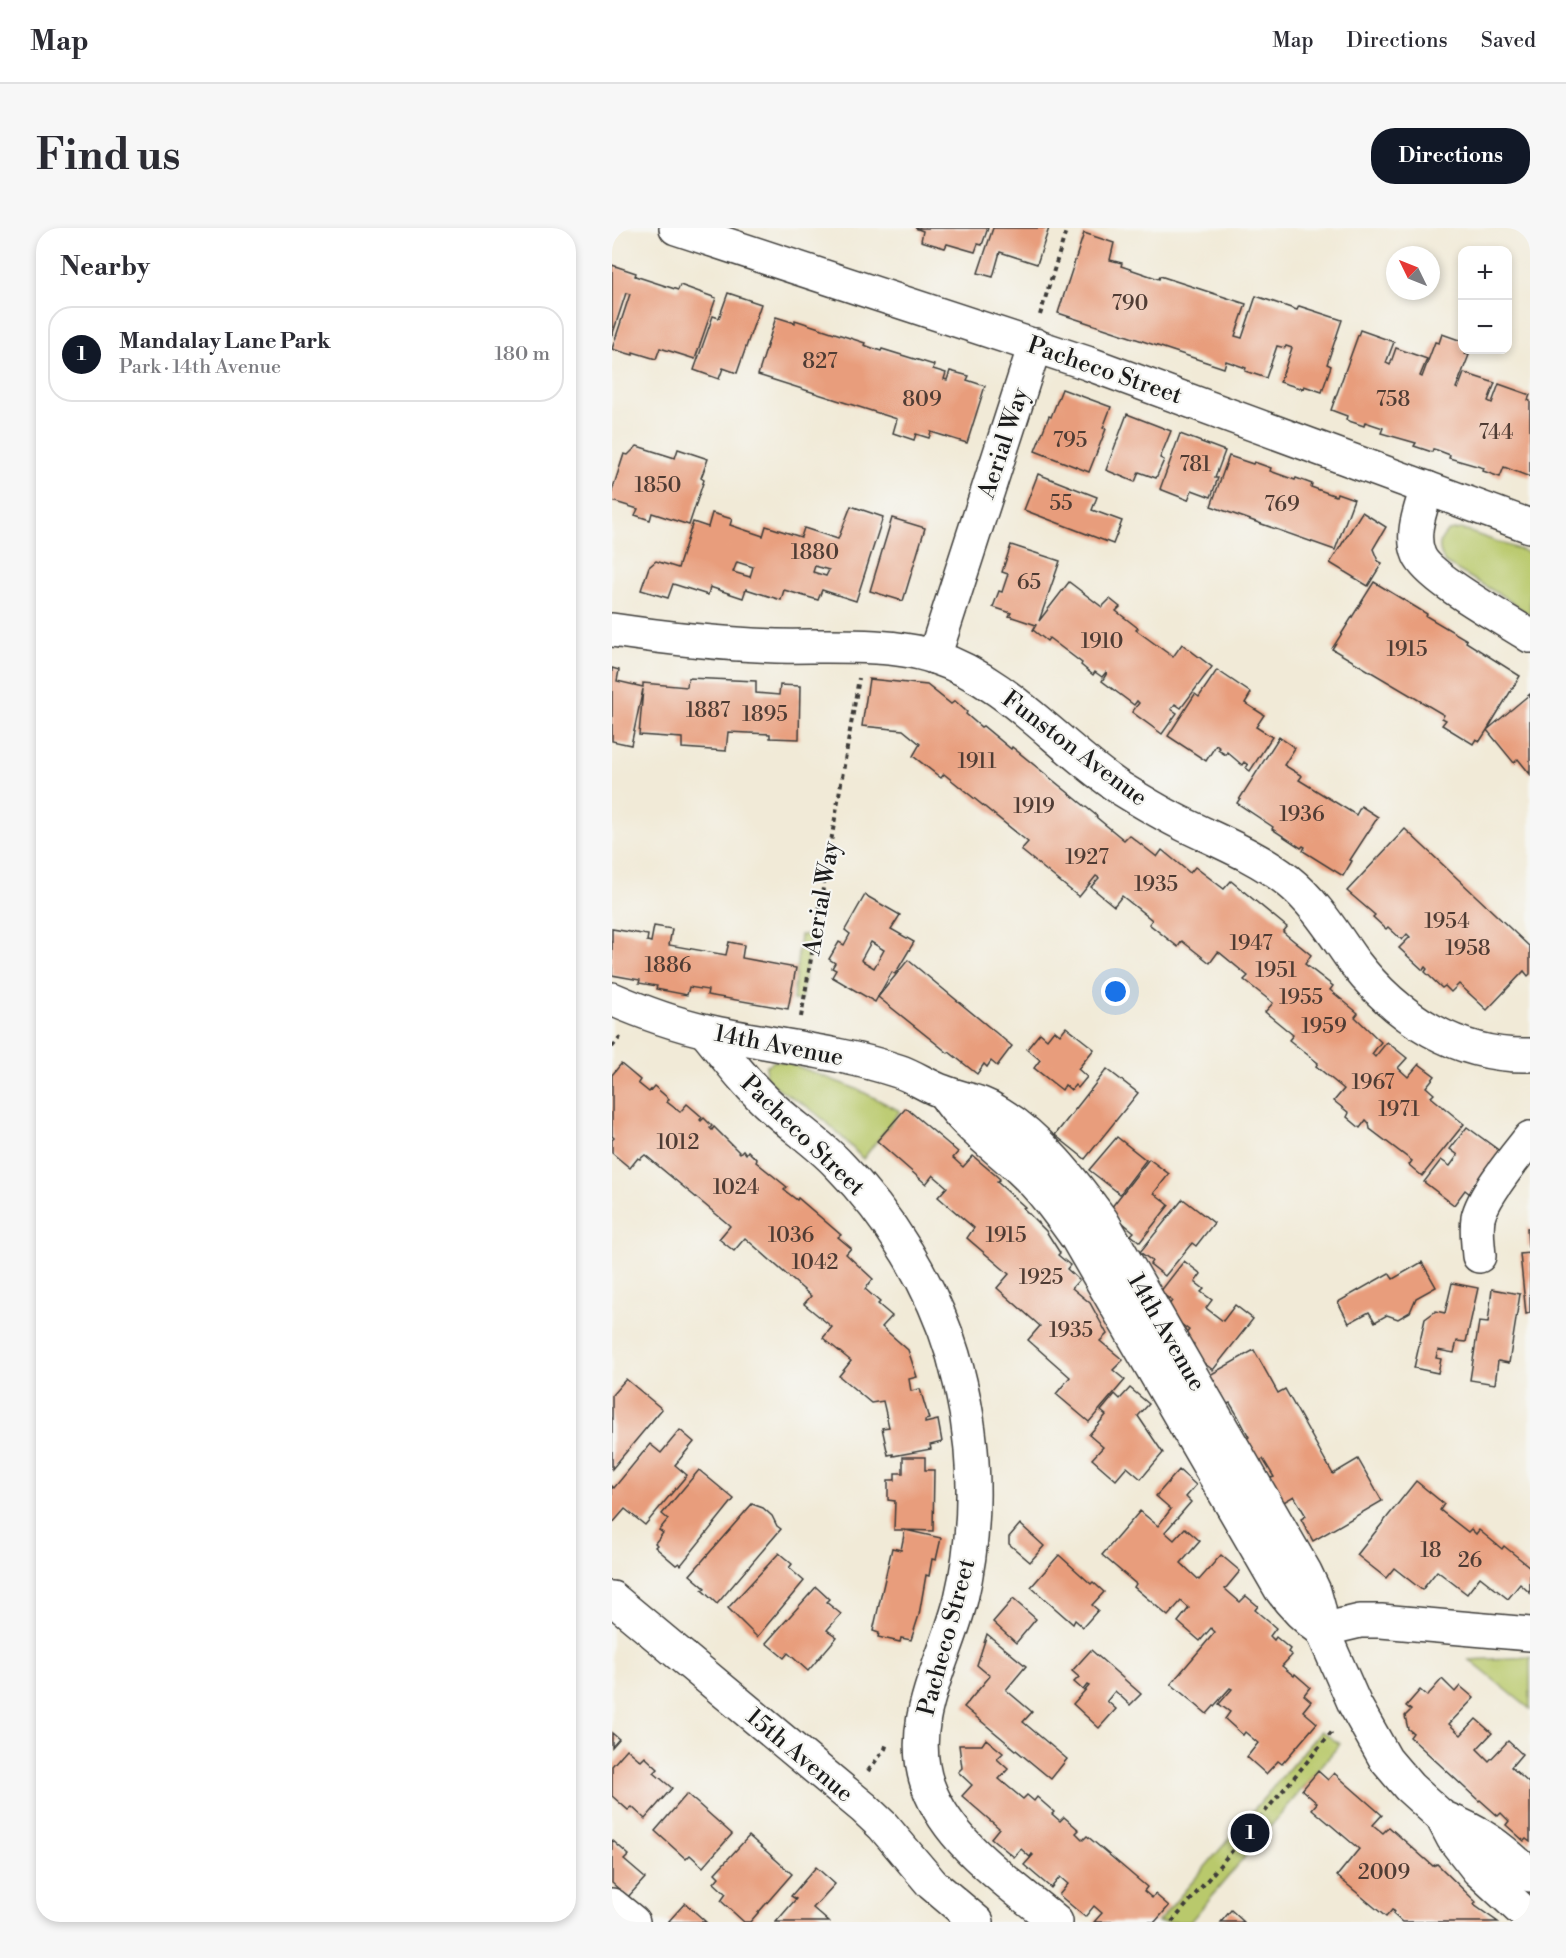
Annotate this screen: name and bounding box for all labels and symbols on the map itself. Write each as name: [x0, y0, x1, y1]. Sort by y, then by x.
north arrow: [1386, 246, 1440, 300]
house number: 790: [1112, 291, 1148, 317]
street label: Pacheco Street: [1023, 330, 1186, 412]
house number: 827: [802, 349, 838, 375]
street label: Aerial Way: [972, 384, 1036, 503]
house number: 809: [902, 387, 942, 413]
house number: 758: [1376, 387, 1410, 413]
house number: 744: [1479, 420, 1513, 446]
house number: 795: [1053, 428, 1087, 454]
house number: 781: [1179, 452, 1211, 478]
house number: 1850: [635, 473, 682, 499]
house number: 55: [1049, 491, 1073, 517]
house number: 769: [1264, 492, 1300, 518]
house number: 1880: [791, 540, 839, 566]
house number: 65: [1017, 570, 1041, 596]
house number: 1910: [1081, 629, 1123, 655]
house number: 1915: [1387, 637, 1427, 663]
street label: Funston Avenue: [996, 684, 1153, 813]
house number: 1887: [686, 698, 731, 724]
house number: 1895: [742, 702, 788, 728]
house number: 1911: [957, 749, 997, 775]
house number: 1919: [1013, 794, 1055, 820]
house number: 1936: [1279, 802, 1325, 828]
street label: Aerial Way: [797, 839, 847, 958]
house number: 1927: [1065, 845, 1109, 871]
house number: 1935: [1134, 872, 1178, 898]
house number: 1954: [1424, 909, 1470, 935]
house number: 1947: [1229, 931, 1273, 957]
house number: 1958: [1445, 936, 1491, 962]
house number: 1886: [644, 953, 692, 979]
house number: 1951: [1255, 958, 1297, 984]
your location: [1101, 977, 1130, 1006]
house number: 1955: [1279, 985, 1323, 1011]
house number: 1959: [1301, 1014, 1347, 1040]
street label: 14th Avenue: [712, 1019, 846, 1073]
street label: Pacheco Street: [734, 1069, 871, 1203]
house number: 1967: [1351, 1070, 1395, 1096]
house number: 1971: [1378, 1097, 1420, 1123]
house number: 1012: [656, 1130, 700, 1156]
house number: 1024: [713, 1175, 759, 1201]
house number: 1036: [768, 1223, 815, 1249]
house number: 1915: [986, 1223, 1026, 1249]
house number: 1042: [792, 1250, 838, 1276]
house number: 1925: [1019, 1265, 1063, 1291]
street label: 14th Avenue: [1120, 1268, 1212, 1397]
house number: 1935: [1049, 1318, 1093, 1344]
house number: 18: [1420, 1538, 1442, 1564]
house number: 26: [1458, 1548, 1483, 1574]
street label: Pacheco Street: [912, 1555, 982, 1719]
street label: 15th Avenue: [740, 1702, 859, 1809]
pin: 1: [1230, 1810, 1270, 1856]
house number: 2009: [1358, 1860, 1410, 1886]

